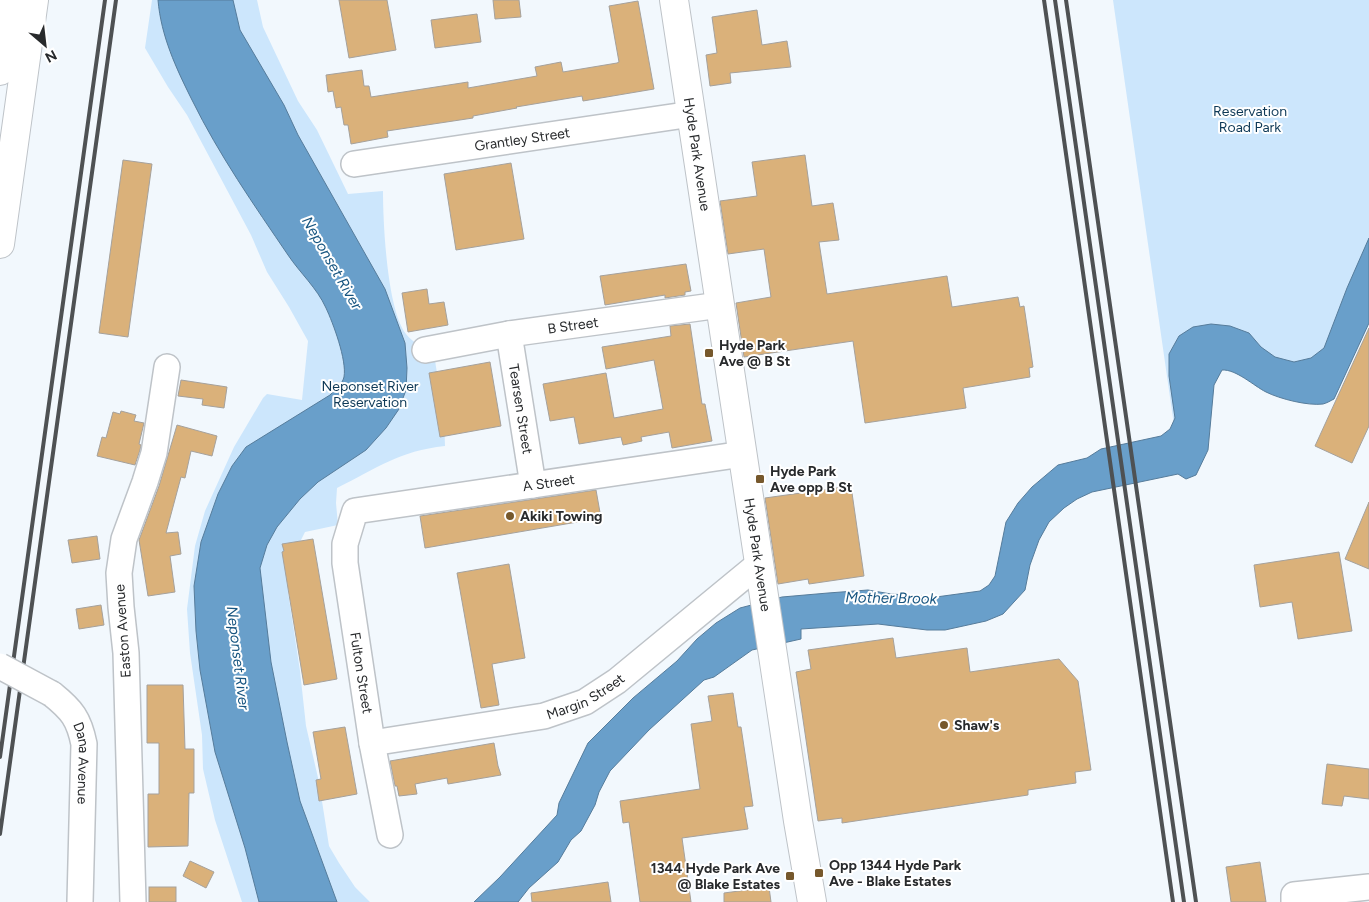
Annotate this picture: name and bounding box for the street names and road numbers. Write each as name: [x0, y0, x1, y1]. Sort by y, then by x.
street label: Hyde Park Avenue: [680, 96, 714, 212]
street label: Grantley Street: [473, 124, 571, 155]
street label: B Street: [546, 313, 599, 337]
street label: Tearsen Street: [505, 363, 536, 455]
street label: A Street: [522, 470, 576, 495]
street label: Hyde Park Avenue: [741, 497, 775, 613]
street label: Easton Avenue: [111, 583, 135, 678]
street label: Fulton Street: [346, 631, 376, 715]
street label: Margin Street: [544, 670, 628, 723]
street label: Dana Avenue: [70, 720, 93, 805]

